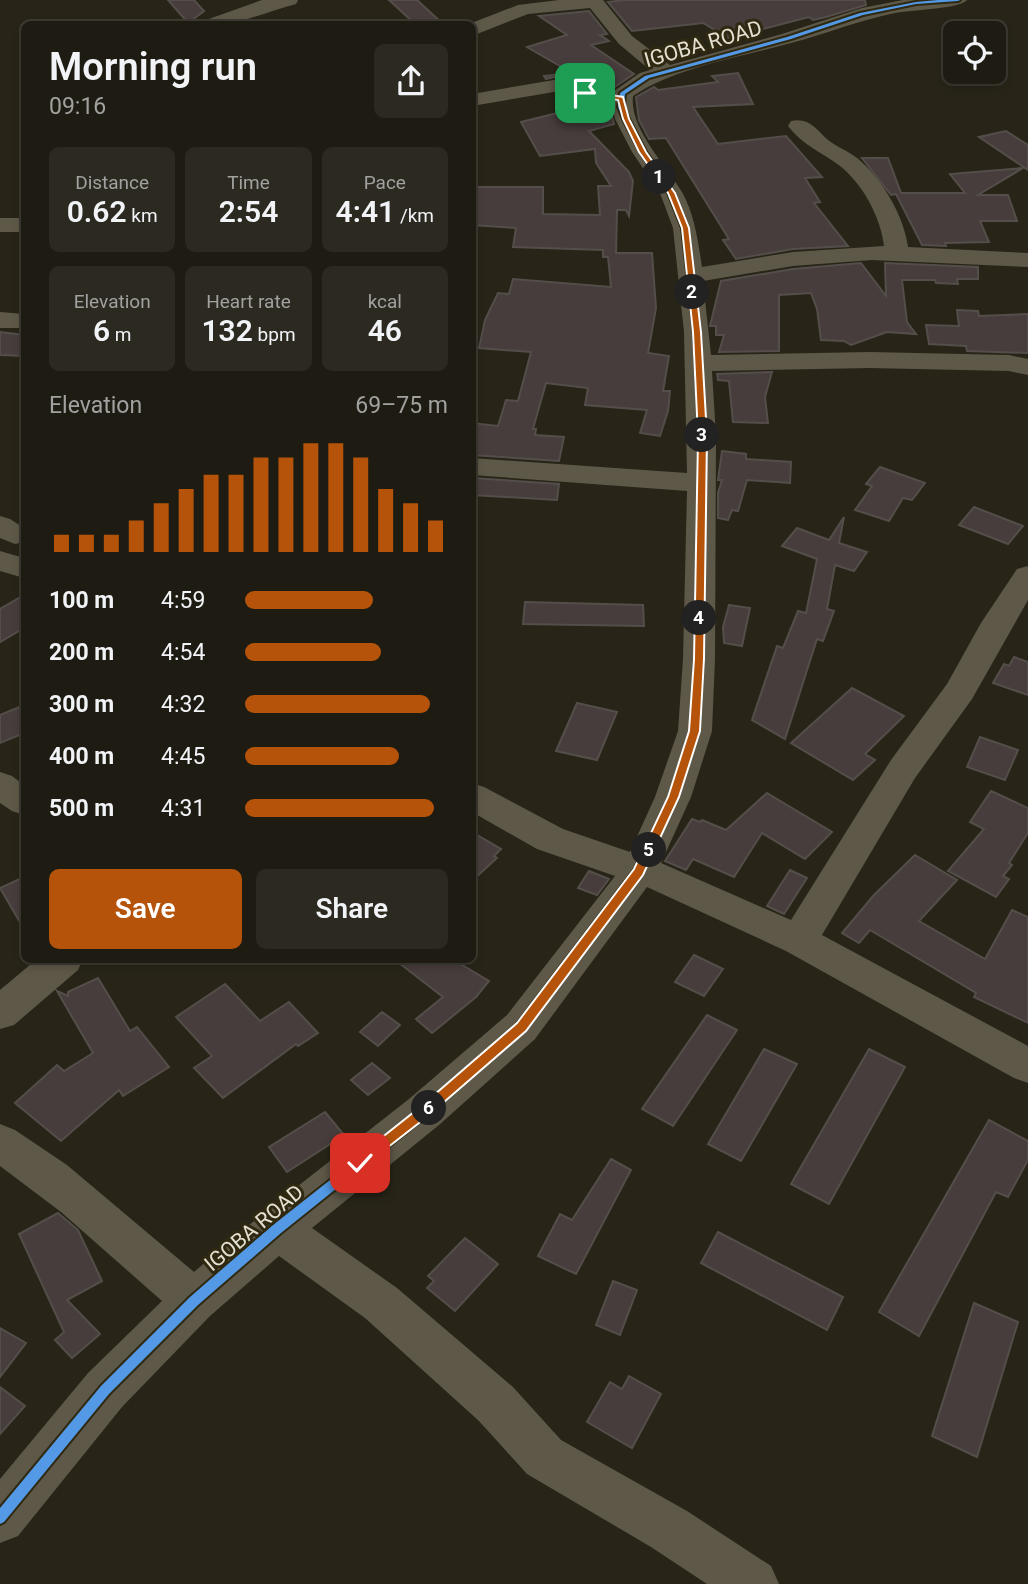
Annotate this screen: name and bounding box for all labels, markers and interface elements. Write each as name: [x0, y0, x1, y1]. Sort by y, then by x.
street label: IGOBA ROAD: [641, 16, 765, 72]
map controls: [943, 21, 1006, 84]
button: locate: [943, 21, 1006, 84]
button: share: [374, 44, 448, 118]
text: Morning run: [49, 45, 257, 89]
pin: [555, 63, 615, 123]
icon: arrive: [566, 74, 604, 112]
text: 09:16: [49, 93, 106, 120]
pin: 1: [642, 160, 676, 194]
text: 1: [653, 165, 664, 188]
text: Distance: [75, 171, 149, 194]
text: Time: [227, 171, 270, 194]
text: Pace: [364, 171, 406, 194]
text: 0.62: [67, 194, 127, 229]
text: 2:54: [219, 194, 278, 229]
text: 4:41: [336, 194, 395, 229]
text: km: [127, 204, 158, 227]
text: /km: [395, 204, 434, 227]
pin: 2: [674, 274, 710, 310]
text: 2: [686, 280, 697, 303]
text: Elevation: [74, 290, 151, 313]
text: Heart rate: [206, 290, 291, 313]
text: kcal: [368, 290, 402, 313]
text: 6: [93, 313, 110, 348]
text: 132: [201, 313, 253, 348]
text: 46: [368, 313, 402, 348]
text: m: [110, 323, 131, 346]
text: bpm: [253, 323, 296, 346]
text: Elevation: [49, 392, 142, 419]
text: 69–75 m: [355, 392, 448, 419]
pin: 3: [684, 418, 720, 452]
text: 3: [696, 423, 707, 446]
text: 100 m: [49, 587, 114, 614]
text: 4:59: [161, 587, 205, 614]
pin: 4: [682, 600, 716, 636]
text: 4: [693, 606, 704, 629]
text: 200 m: [49, 639, 114, 666]
text: 4:54: [161, 639, 205, 666]
text: 300 m: [49, 691, 114, 718]
text: 4:32: [161, 691, 205, 718]
text: 400 m: [49, 743, 114, 770]
text: 4:45: [161, 743, 205, 770]
text: 500 m: [49, 795, 114, 822]
text: 4:31: [161, 795, 205, 822]
pin: 5: [632, 832, 666, 868]
text: 5: [643, 838, 654, 861]
button: Save: [49, 869, 242, 949]
button: Share: [256, 869, 448, 949]
pin: 6: [412, 1090, 446, 1126]
text: 6: [423, 1096, 434, 1119]
pin: [330, 1133, 390, 1193]
icon: check: [341, 1144, 379, 1182]
street label: IGOBA ROAD: [200, 1180, 308, 1276]

